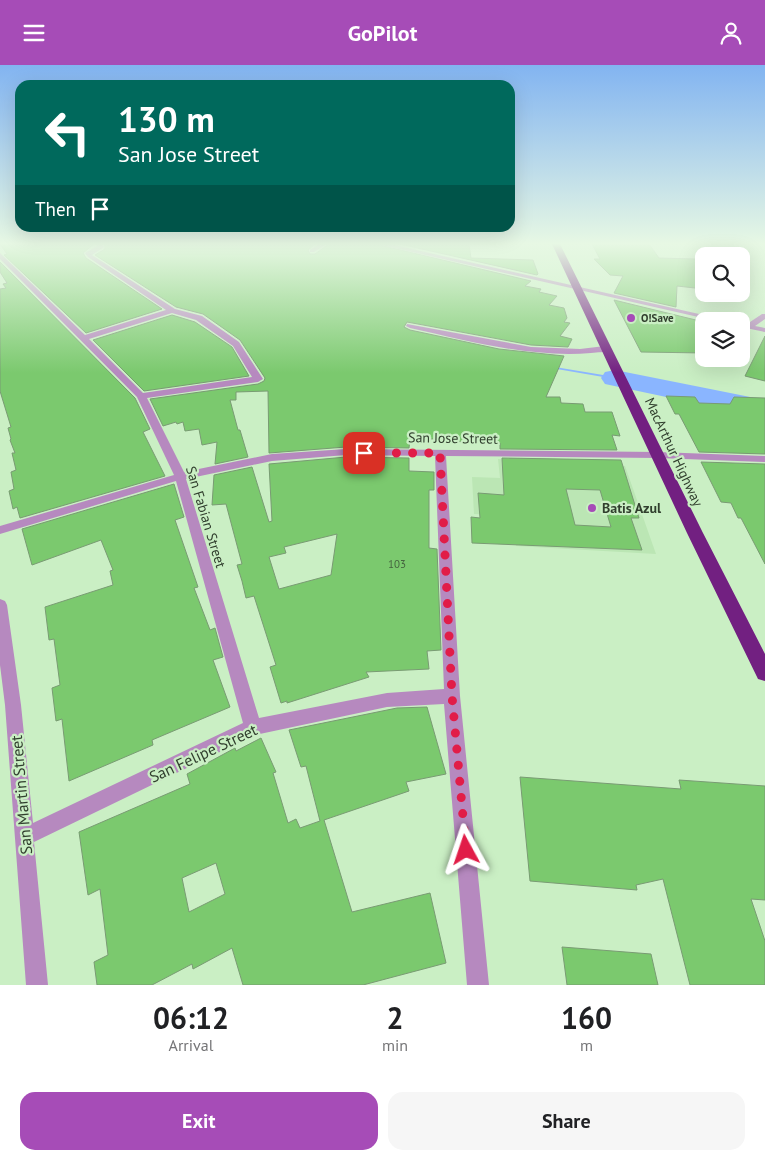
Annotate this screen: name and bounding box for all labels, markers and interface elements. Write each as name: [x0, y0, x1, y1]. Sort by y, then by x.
icon: menu: [20, 19, 48, 47]
text: GoPilot: [348, 19, 417, 47]
icon: person: [717, 19, 745, 47]
text: 130 m: [118, 96, 215, 142]
icon: left: [35, 100, 100, 165]
text: San Jose Street: [118, 140, 259, 168]
icon: arrive: [86, 195, 114, 223]
text: Then: [35, 197, 76, 221]
map controls: [695, 247, 750, 367]
button: search: [695, 247, 750, 302]
place label: O!Save: [641, 311, 674, 325]
marker: O!Save: [625, 312, 637, 324]
button: layers: [695, 312, 750, 367]
street label: MacArthur Highway: [641, 395, 707, 510]
street label: San Jose Street: [408, 428, 498, 448]
pin: [343, 432, 385, 474]
icon: arrive: [350, 439, 378, 467]
street label: San Fabian Street: [182, 464, 230, 570]
place label: Batis Azul: [602, 499, 662, 517]
marker: Batis Azul: [586, 502, 598, 514]
house number: 103: [388, 557, 406, 571]
street label: San Felipe Street: [146, 719, 261, 787]
street label: San Martin Street: [6, 734, 36, 855]
position arrow: [439, 823, 491, 875]
text: 06:12: [153, 998, 229, 1037]
text: 2: [387, 998, 404, 1037]
text: 160: [561, 998, 612, 1037]
text: Arrival: [169, 1035, 213, 1055]
text: min: [382, 1035, 408, 1055]
text: m: [580, 1035, 593, 1055]
button: Exit: [20, 1092, 378, 1150]
button: Share: [388, 1092, 745, 1150]

